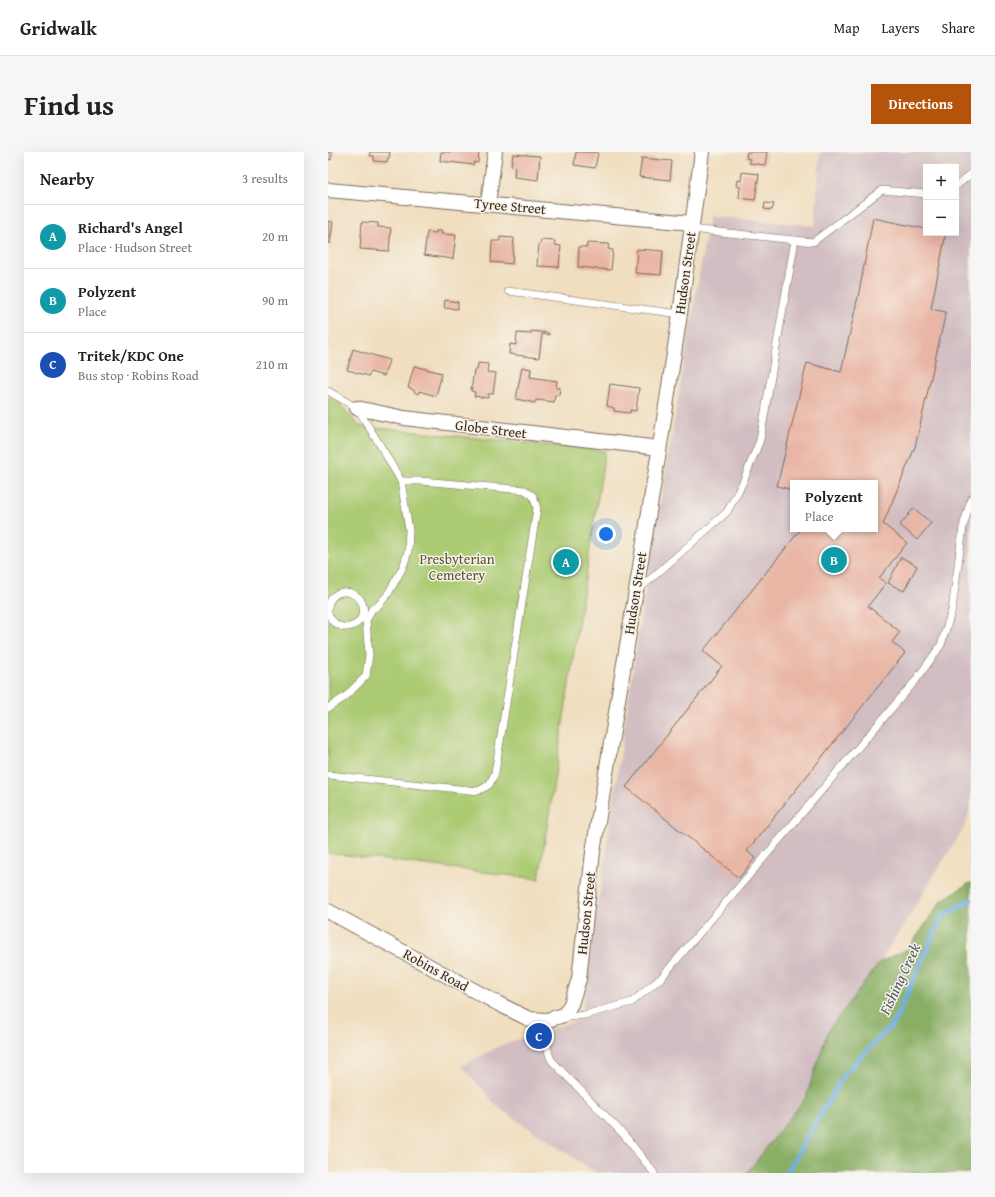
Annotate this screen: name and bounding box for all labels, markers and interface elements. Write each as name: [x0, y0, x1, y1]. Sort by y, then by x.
text: Gridwalk: [20, 14, 97, 42]
text: Map: [834, 18, 860, 38]
text: Layers: [882, 18, 920, 38]
text: Share: [942, 18, 975, 38]
text: Find us: [24, 84, 114, 125]
button: Directions: [871, 84, 971, 124]
map controls: [923, 164, 959, 236]
button: +: [923, 164, 959, 200]
text: Nearby: [40, 166, 94, 191]
text: 3 results: [242, 169, 288, 188]
street label: Tyree Street: [473, 193, 547, 219]
button: −: [923, 200, 959, 236]
text: Richard's Angel: [78, 217, 183, 238]
text: A: [49, 227, 57, 246]
text: 20 m: [262, 227, 288, 246]
street label: Hudson Street: [669, 230, 701, 316]
text: Place · Hudson Street: [78, 238, 192, 257]
text: Polyzent: [78, 281, 136, 302]
text: B: [49, 291, 57, 310]
text: 90 m: [262, 291, 288, 310]
text: Place: [78, 302, 107, 321]
text: Tritek/KDC One: [78, 345, 184, 366]
text: C: [49, 355, 57, 374]
text: 210 m: [256, 355, 288, 374]
text: Bus stop · Robins Road: [78, 366, 199, 385]
street label: Globe Street: [454, 415, 528, 443]
popup: [790, 480, 878, 532]
text: Polyzent: [805, 486, 863, 507]
text: Place: [805, 507, 834, 526]
your location: [596, 524, 616, 544]
pin: B: [821, 545, 847, 575]
pin: A: [553, 547, 579, 577]
park label: Presbyterian Cemetery: [419, 549, 495, 585]
street label: Hudson Street: [619, 550, 651, 636]
street label: Hudson Street: [572, 870, 600, 956]
water label: Fishing Creek: [873, 940, 925, 1019]
street label: Robins Road: [400, 944, 473, 996]
pin: C: [526, 1021, 552, 1051]

